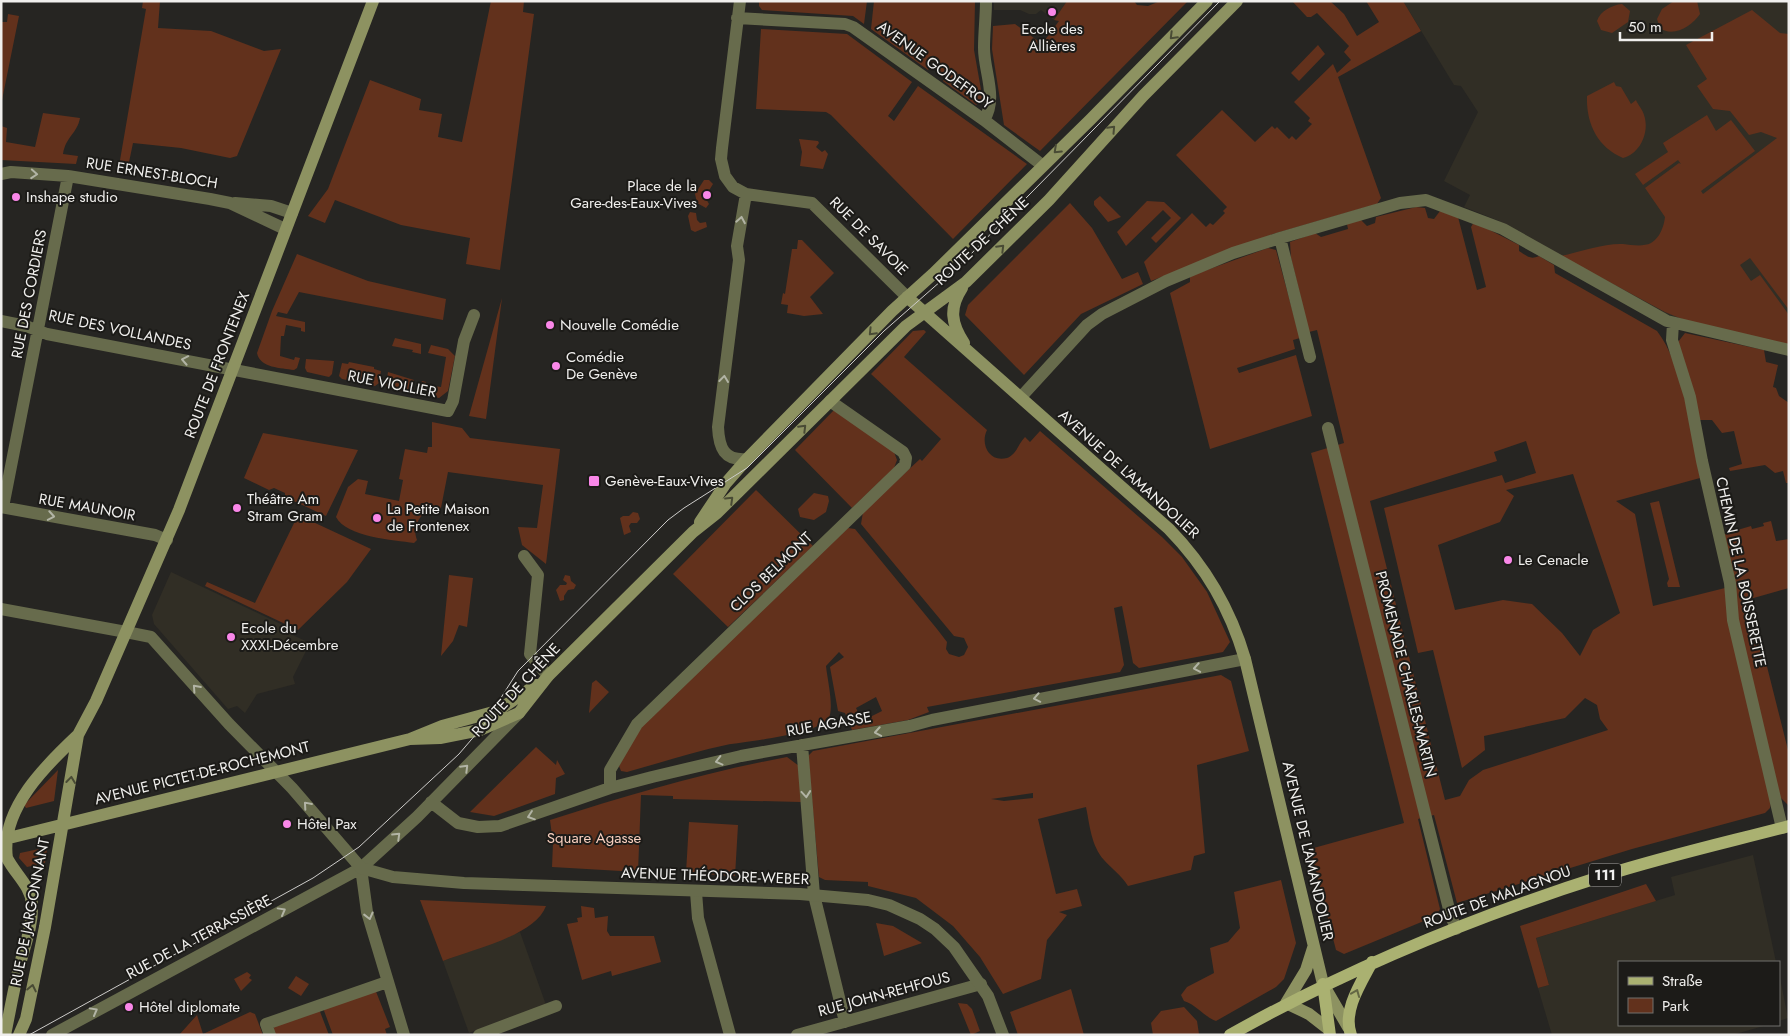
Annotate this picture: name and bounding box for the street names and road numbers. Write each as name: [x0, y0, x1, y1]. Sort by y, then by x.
street label: AVENUE GODEFROY: [873, 16, 998, 115]
street label: RUE ERNEST-BLOCH: [85, 152, 219, 194]
street label: RUE DE SAVOIE: [825, 192, 913, 280]
street label: ROUTE DE CHÊNE: [930, 192, 1034, 290]
street label: RUE DES CORDIERS: [6, 228, 52, 360]
street label: ROUTE DE FRONTENEX: [179, 288, 255, 441]
street label: RUE DES VOLLANDES: [47, 304, 193, 356]
street label: RUE VIOLLIER: [346, 365, 439, 403]
street label: AVENUE DE L'AMANDOLIER: [1053, 404, 1205, 544]
street label: CHEMIN DE LA BOISSERETTE: [1710, 475, 1772, 669]
street label: RUE MAUNOIR: [37, 488, 138, 526]
street label: CLOS BELMONT: [725, 527, 817, 617]
street label: PROMENADE CHARLES-MARTIN: [1370, 569, 1442, 779]
street label: ROUTE DE CHÊNE: [467, 638, 565, 742]
street label: RUE AGASSE: [785, 706, 873, 742]
street label: AVENUE PICTET-DE-ROCHEMONT: [92, 736, 312, 810]
street label: AVENUE DE L'AMANDOLIER: [1277, 759, 1339, 943]
street label: RUE DE JARGONNANT: [5, 836, 55, 988]
street label: ROUTE DE MALAGNOU: [1420, 860, 1574, 934]
street label: AVENUE THÉODORE-WEBER: [621, 862, 810, 890]
road number: 111: [1589, 864, 1621, 886]
street label: RUE DE LA TERRASSIÈRE: [122, 889, 276, 985]
street label: RUE JOHN-REHFOUS: [816, 966, 952, 1022]

